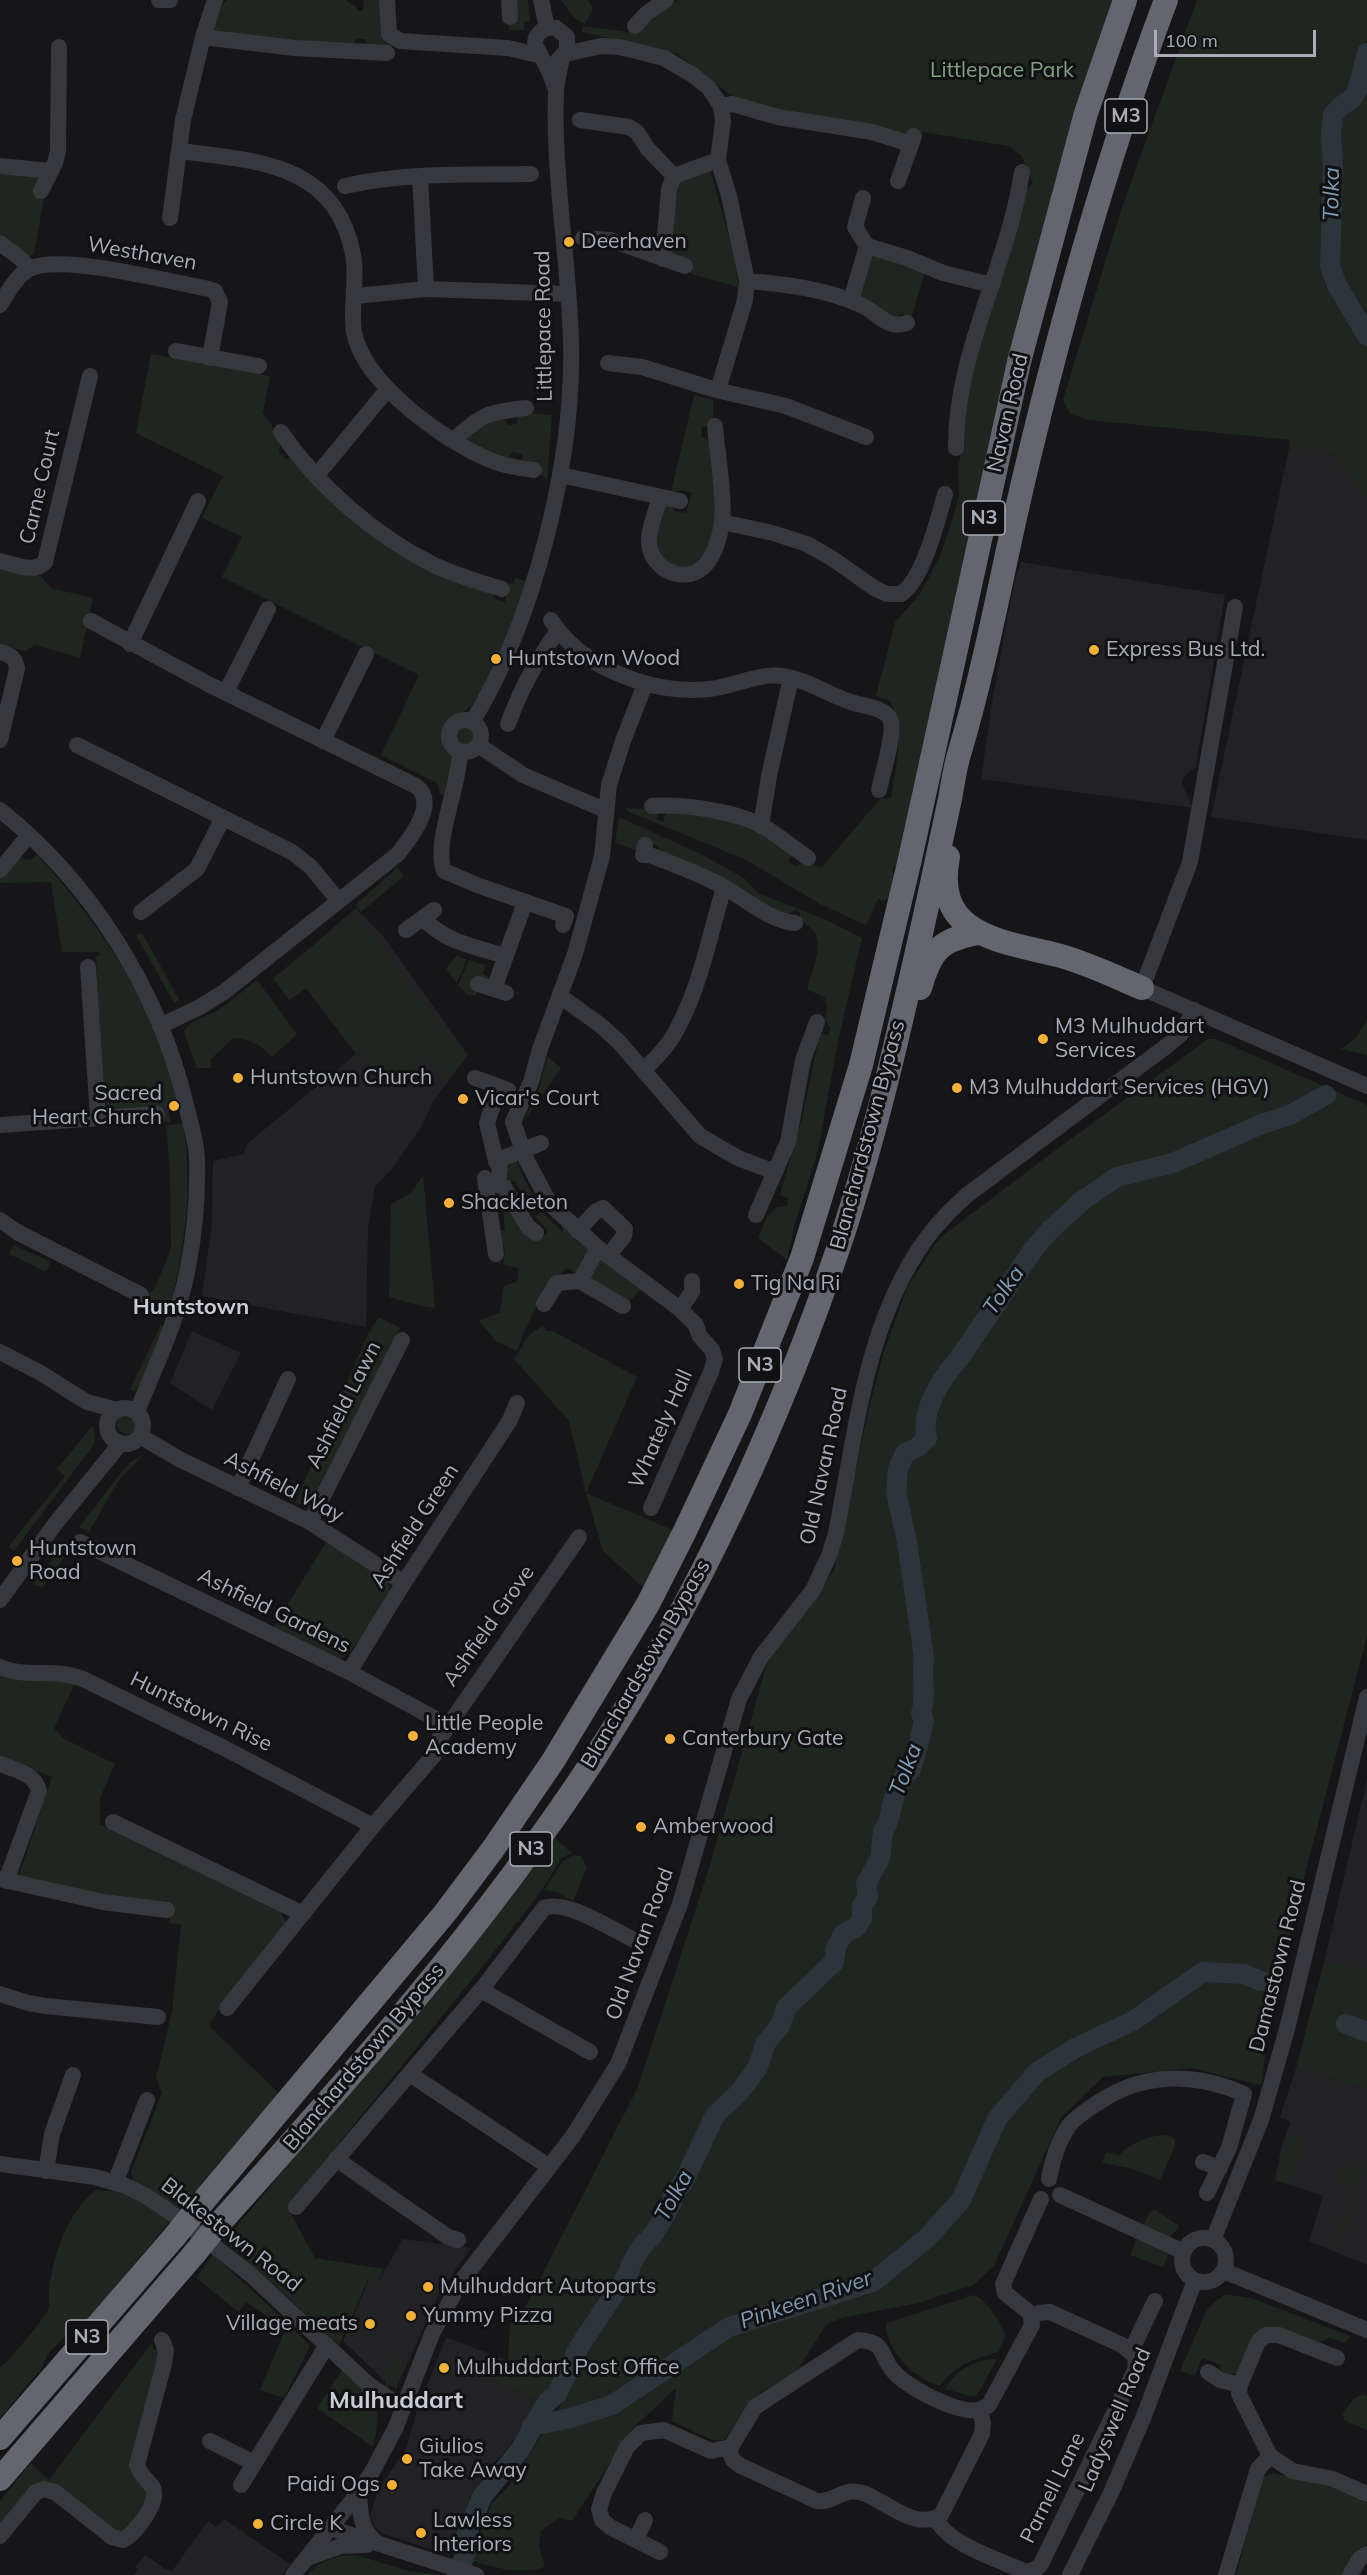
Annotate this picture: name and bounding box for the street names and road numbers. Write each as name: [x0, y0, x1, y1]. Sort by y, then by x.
road number: M3: [1105, 99, 1147, 133]
street label: Westhaven: [85, 232, 199, 276]
street label: Littlepace Road: [530, 250, 558, 402]
street label: Navan Road: [982, 351, 1034, 475]
street label: Carne Court: [15, 427, 65, 547]
road number: N3: [963, 501, 1005, 535]
street label: Blanchardstown Bypass: [825, 1018, 911, 1252]
street label: Ashfield Lawn: [301, 1337, 387, 1473]
road number: N3: [739, 1348, 781, 1382]
street label: Whately Hall: [624, 1366, 698, 1492]
street label: Old Navan Road: [795, 1385, 853, 1547]
street label: Ashfield Way: [220, 1446, 348, 1528]
street label: Ashfield Green: [366, 1459, 464, 1593]
street label: Blanchardstown Bypass: [576, 1555, 716, 1773]
street label: Ashfield Grove: [438, 1561, 540, 1691]
street label: Ashfield Gardens: [194, 1563, 354, 1659]
street label: Huntstown Rise: [126, 1667, 276, 1757]
road number: N3: [510, 1832, 552, 1866]
street label: Old Navan Road: [601, 1864, 679, 2024]
street label: Damastown Road: [1244, 1877, 1312, 2055]
street label: Blanchardstown Bypass: [278, 1958, 450, 2156]
street label: Blakestown Road: [156, 2173, 306, 2297]
road number: N3: [66, 2320, 108, 2354]
street label: Ladyswell Road: [1073, 2344, 1157, 2496]
street label: Parnell Lane: [1015, 2428, 1091, 2548]

